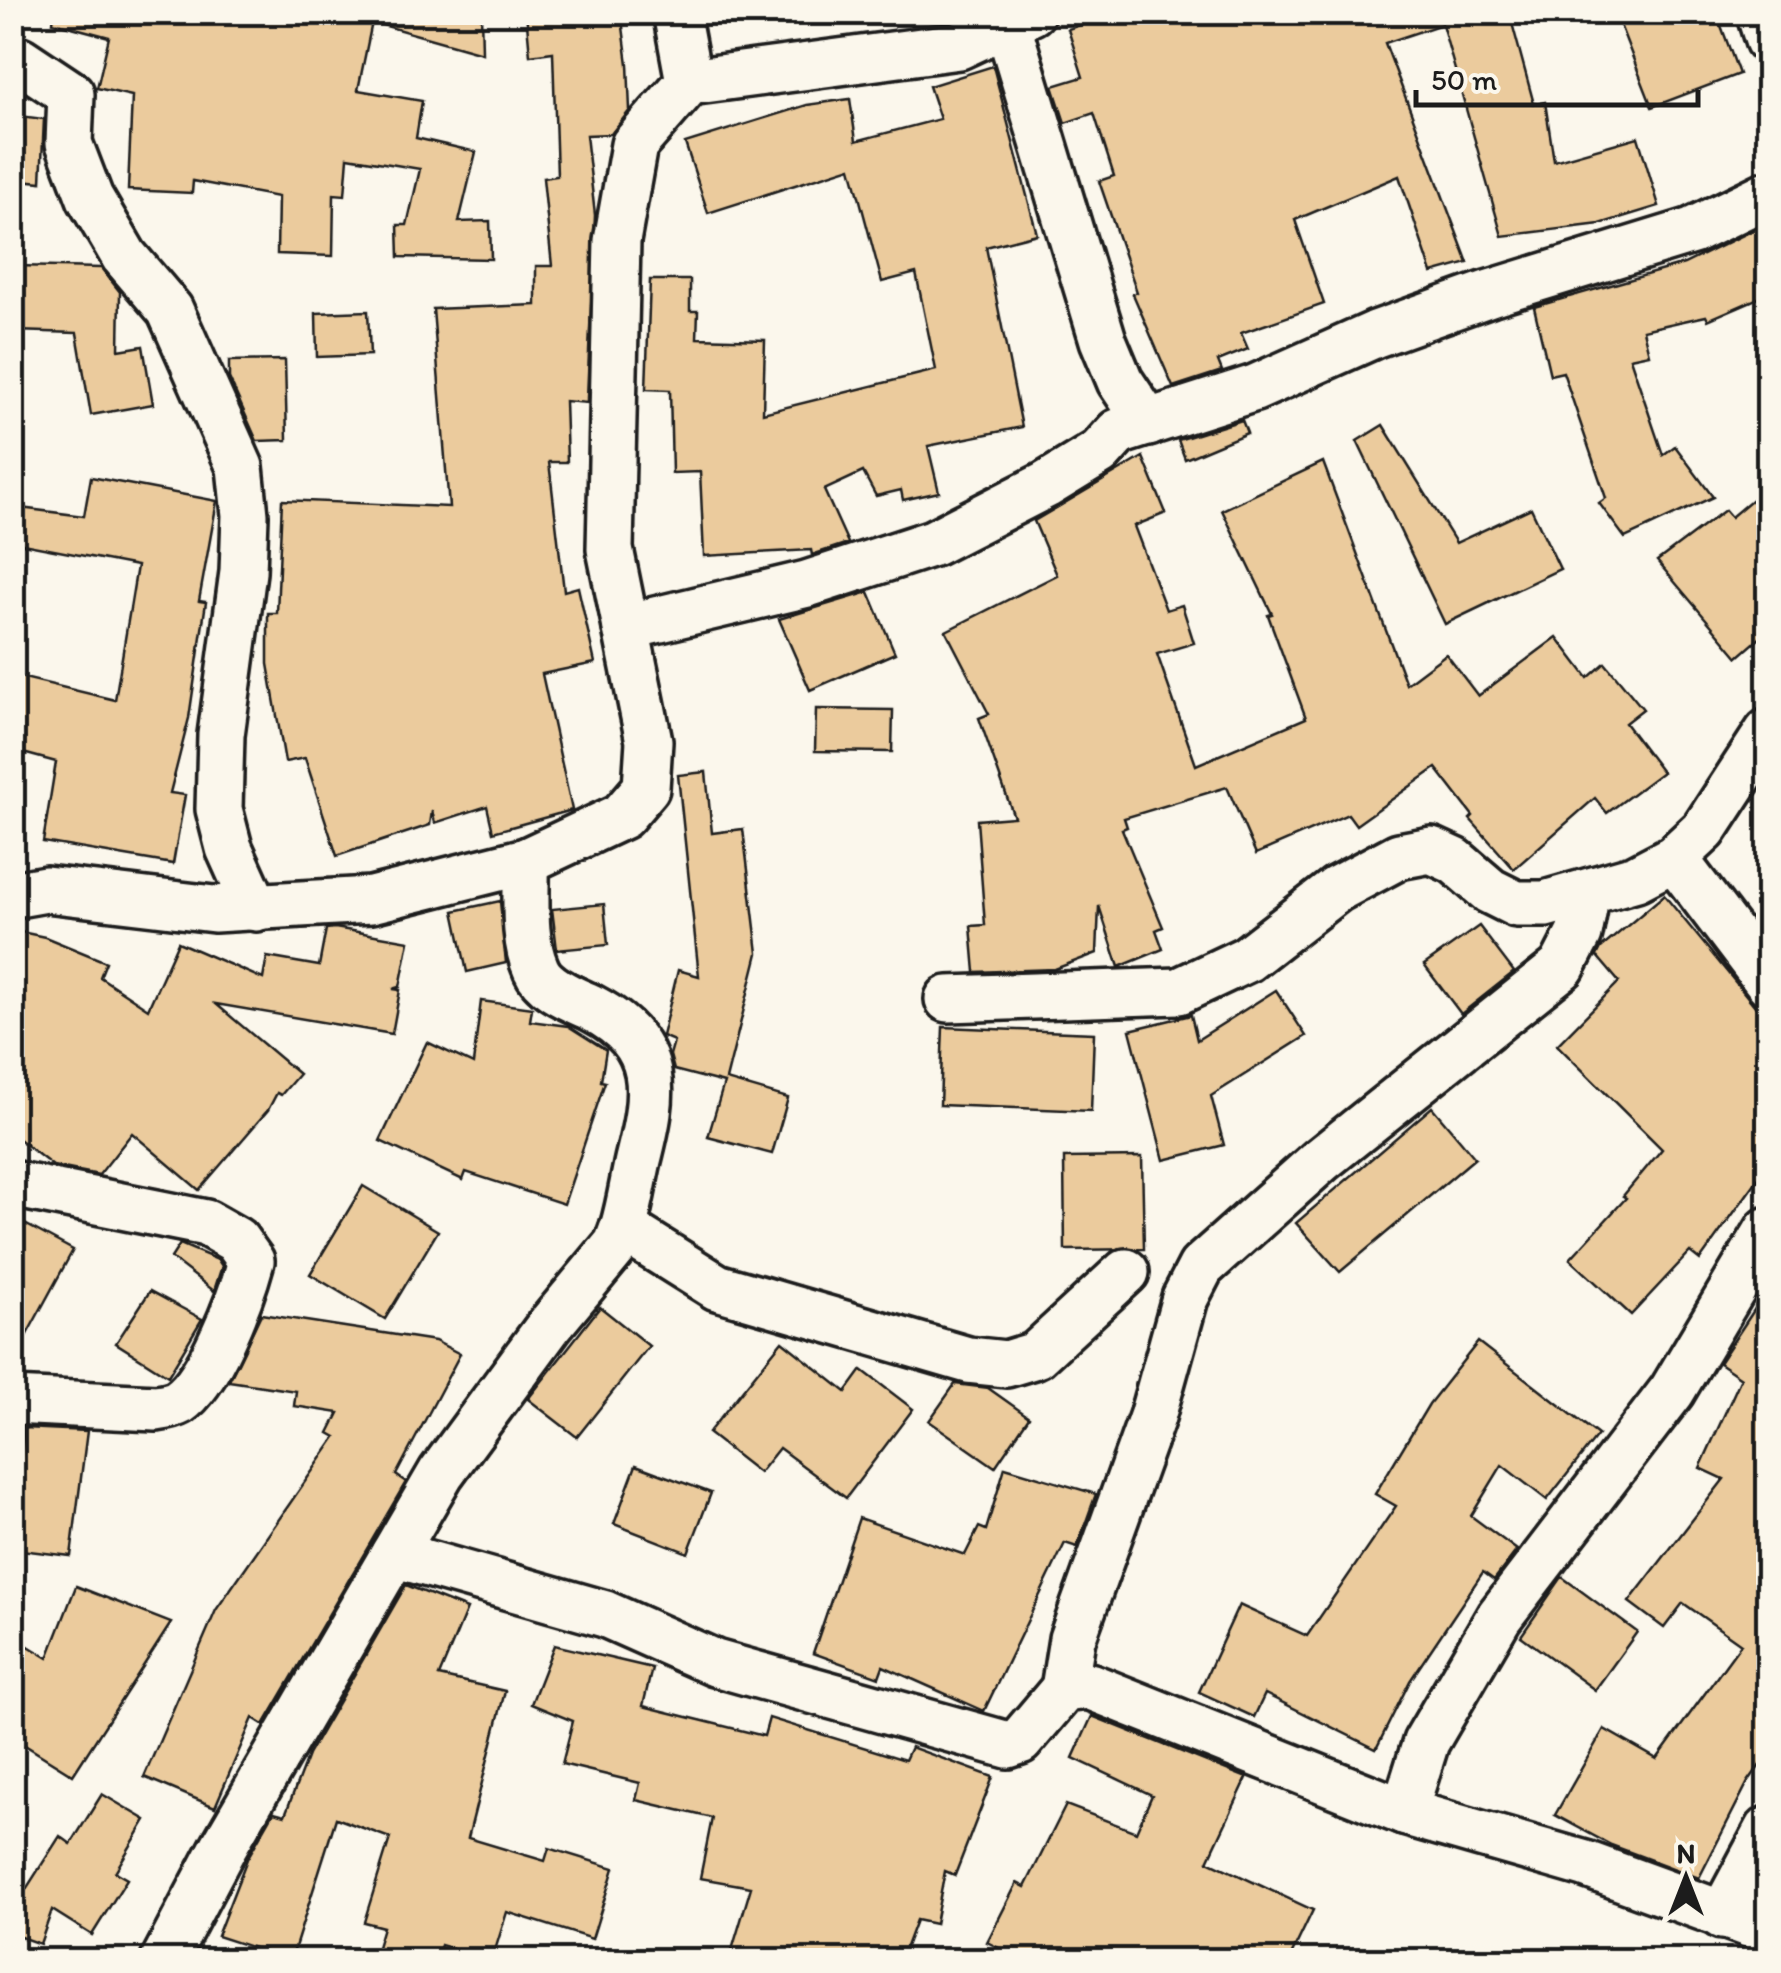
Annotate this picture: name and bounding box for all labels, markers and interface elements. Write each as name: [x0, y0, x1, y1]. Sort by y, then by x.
scale bar: [1416, 45, 1698, 107]
text: 50 m: [1431, 61, 1497, 98]
north arrow: [1636, 1828, 1736, 1928]
text: N: [1677, 1836, 1695, 1870]

